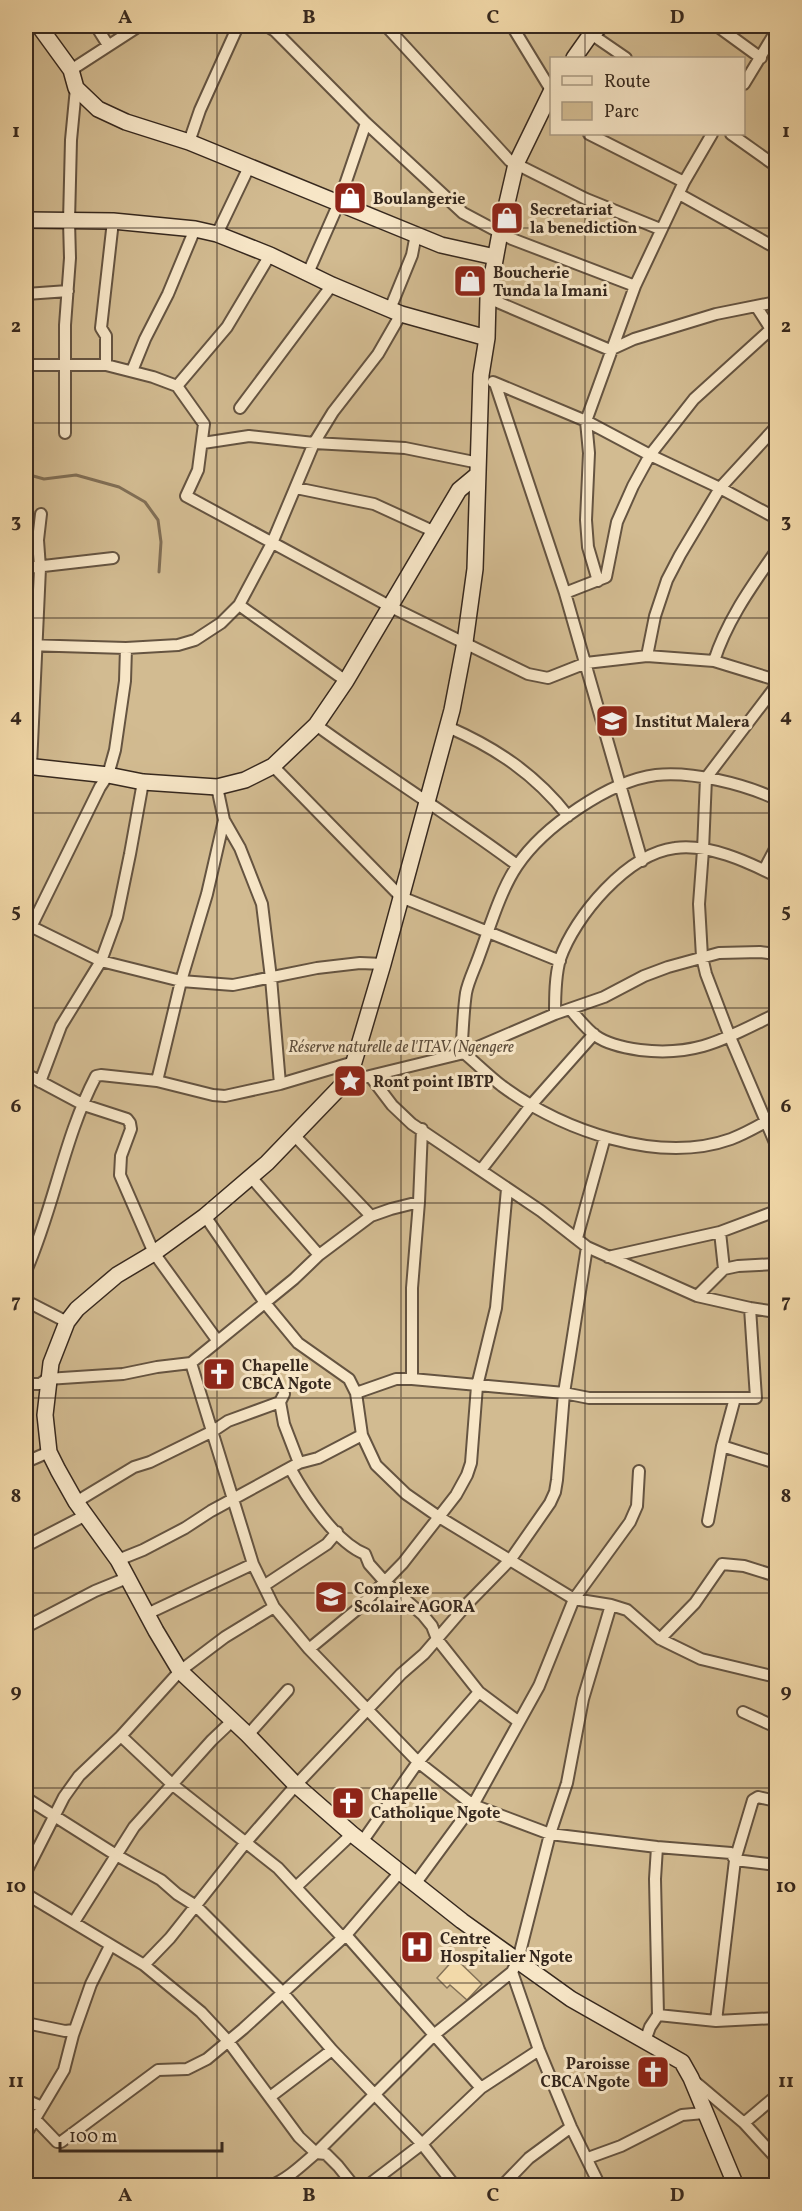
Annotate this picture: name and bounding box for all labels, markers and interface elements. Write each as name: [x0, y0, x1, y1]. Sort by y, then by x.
text: A: [118, 4, 132, 32]
text: B: [302, 4, 316, 32]
text: C: [487, 4, 500, 32]
text: D: [670, 4, 684, 32]
legend: [550, 57, 745, 135]
text: Route: [604, 70, 650, 95]
text: Parc: [604, 100, 639, 125]
text: 1: [12, 118, 20, 146]
text: 1: [782, 118, 790, 146]
shop icon: Boulangerie: [332, 180, 368, 216]
place label: Boulangerie: [373, 189, 466, 211]
shop icon: Secretariat la benediction: [489, 200, 525, 236]
place label: Secretariat la benediction: [530, 200, 638, 240]
shop icon: Boucherie Tunda la Imani: [452, 263, 488, 299]
place label: Boucherie Tunda la Imani: [493, 263, 608, 303]
text: 2: [11, 313, 21, 341]
text: 2: [781, 313, 791, 341]
text: 3: [11, 508, 21, 536]
text: 3: [781, 508, 791, 536]
text: 4: [10, 703, 22, 731]
school or university icon: Institut Malera: [594, 703, 630, 739]
text: 4: [780, 703, 792, 731]
place label: Institut Malera: [635, 712, 750, 734]
text: 5: [11, 898, 21, 926]
text: 5: [781, 898, 791, 926]
park label: Réserve naturelle de l'ITAV (Ngengere: [288, 1037, 514, 1059]
place icon: Ront point IBTP: [332, 1063, 368, 1099]
place label: Ront point IBTP: [373, 1072, 494, 1094]
text: 6: [11, 1093, 22, 1121]
text: 6: [781, 1093, 792, 1121]
text: 7: [11, 1288, 21, 1316]
text: 7: [781, 1288, 791, 1316]
church icon: Chapelle CBCA Ngote: [201, 1356, 237, 1392]
place label: Chapelle CBCA Ngote: [242, 1356, 331, 1396]
text: 8: [11, 1483, 21, 1511]
text: 8: [781, 1483, 791, 1511]
school or university icon: Complexe Scolaire AGORA: [313, 1579, 349, 1615]
place label: Complexe Scolaire AGORA: [354, 1579, 476, 1619]
text: 9: [10, 1678, 22, 1706]
text: 9: [780, 1678, 792, 1706]
church icon: Chapelle Catholique Ngote: [330, 1785, 366, 1821]
place label: Chapelle Catholique Ngote: [371, 1785, 500, 1825]
text: 10: [6, 1873, 26, 1901]
text: 10: [776, 1873, 796, 1901]
hospital icon: Centre Hospitalier Ngote: [399, 1929, 435, 1965]
place label: Centre Hospitalier Ngote: [440, 1929, 573, 1969]
place label: Paroisse CBCA Ngote: [541, 2054, 630, 2094]
church icon: Paroisse CBCA Ngote: [635, 2054, 671, 2090]
text: 11: [8, 2068, 24, 2096]
text: 11: [778, 2068, 794, 2096]
scale bar: [60, 2115, 222, 2153]
text: 100 m: [69, 2125, 118, 2150]
text: A: [118, 2182, 132, 2210]
text: B: [302, 2182, 316, 2210]
text: C: [487, 2182, 500, 2210]
text: D: [670, 2182, 684, 2210]

